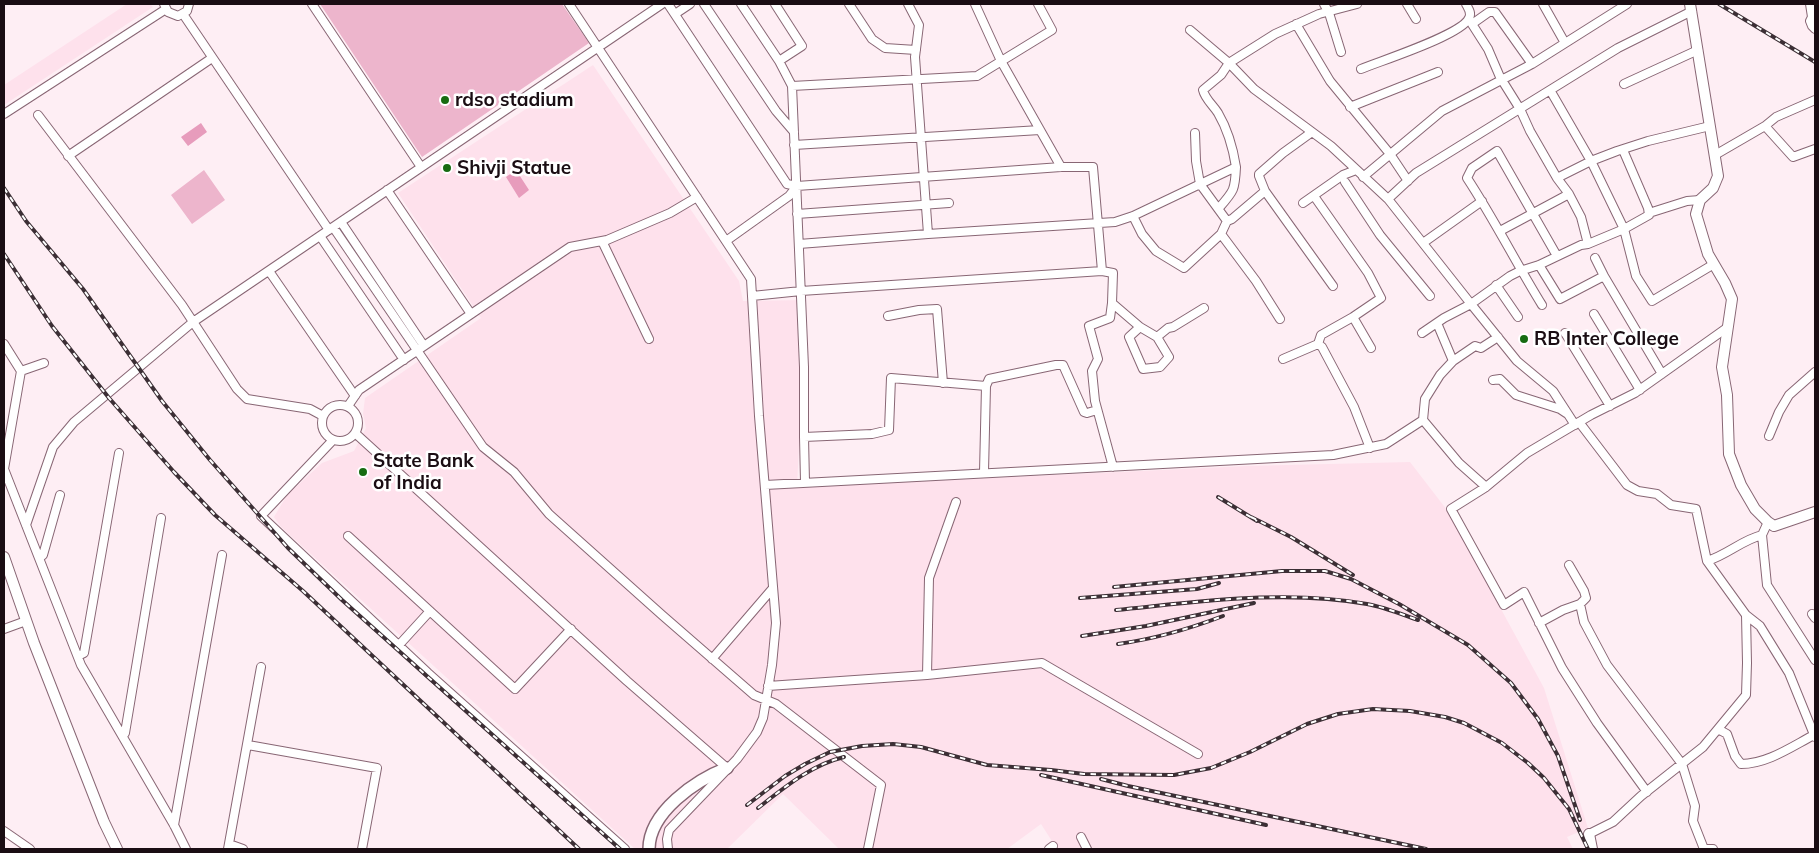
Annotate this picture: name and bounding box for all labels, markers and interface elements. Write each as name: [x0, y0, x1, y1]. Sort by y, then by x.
place label: rdso stadium: [455, 89, 574, 111]
marker: rdso stadium: [439, 94, 451, 106]
place label: Shivji Statue: [457, 157, 571, 179]
marker: Shivji Statue: [441, 162, 453, 174]
place label: RB Inter College: [1534, 328, 1679, 350]
marker: RB Inter College: [1518, 333, 1530, 345]
place label: State Bank of India: [373, 450, 474, 494]
marker: State Bank of India: [357, 466, 369, 478]

